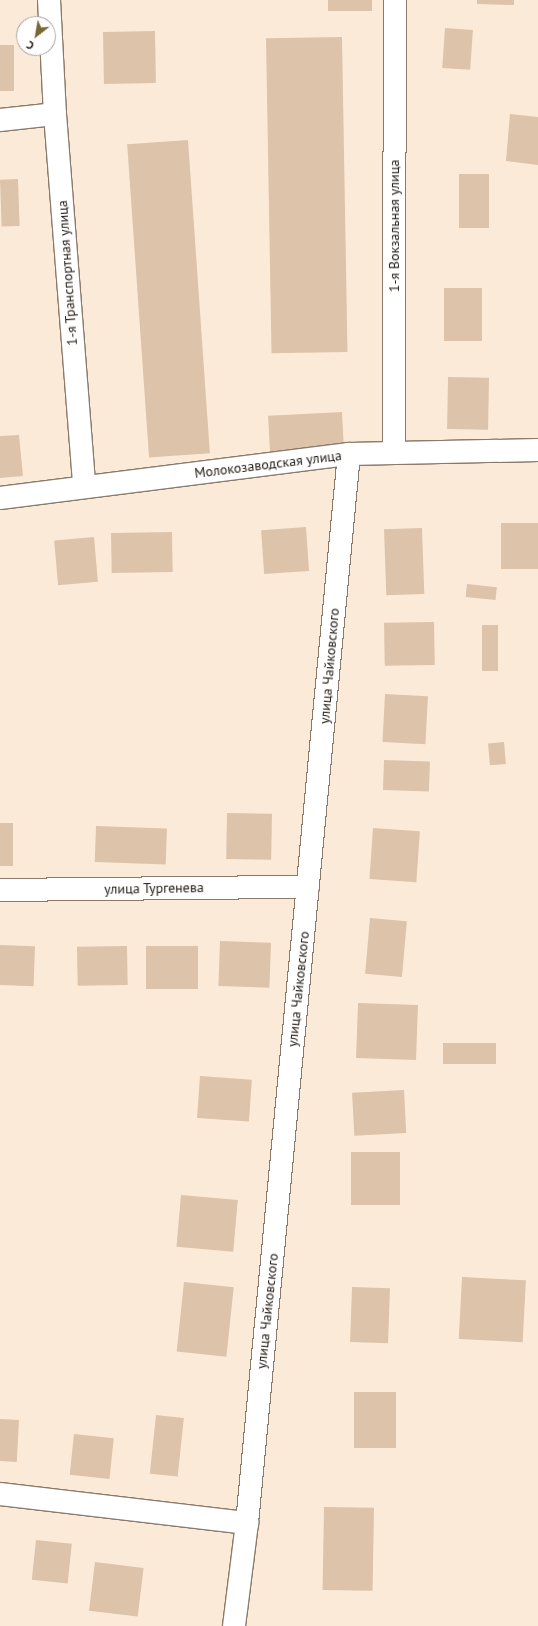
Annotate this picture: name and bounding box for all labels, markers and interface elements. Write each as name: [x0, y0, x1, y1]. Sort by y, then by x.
north arrow: [16, 16, 56, 56]
text: С: [24, 38, 37, 53]
street label: 1-я Вокзальная улица: [386, 160, 402, 292]
street label: 1-я Транспортная улица: [54, 200, 80, 346]
street label: Молокозаводская улица: [193, 447, 343, 481]
street label: улица Чайковского: [316, 607, 342, 725]
street label: улица Тургенева: [104, 879, 204, 897]
street label: улица Чайковского: [284, 930, 312, 1048]
street label: улица Чайковского: [253, 1252, 281, 1370]

